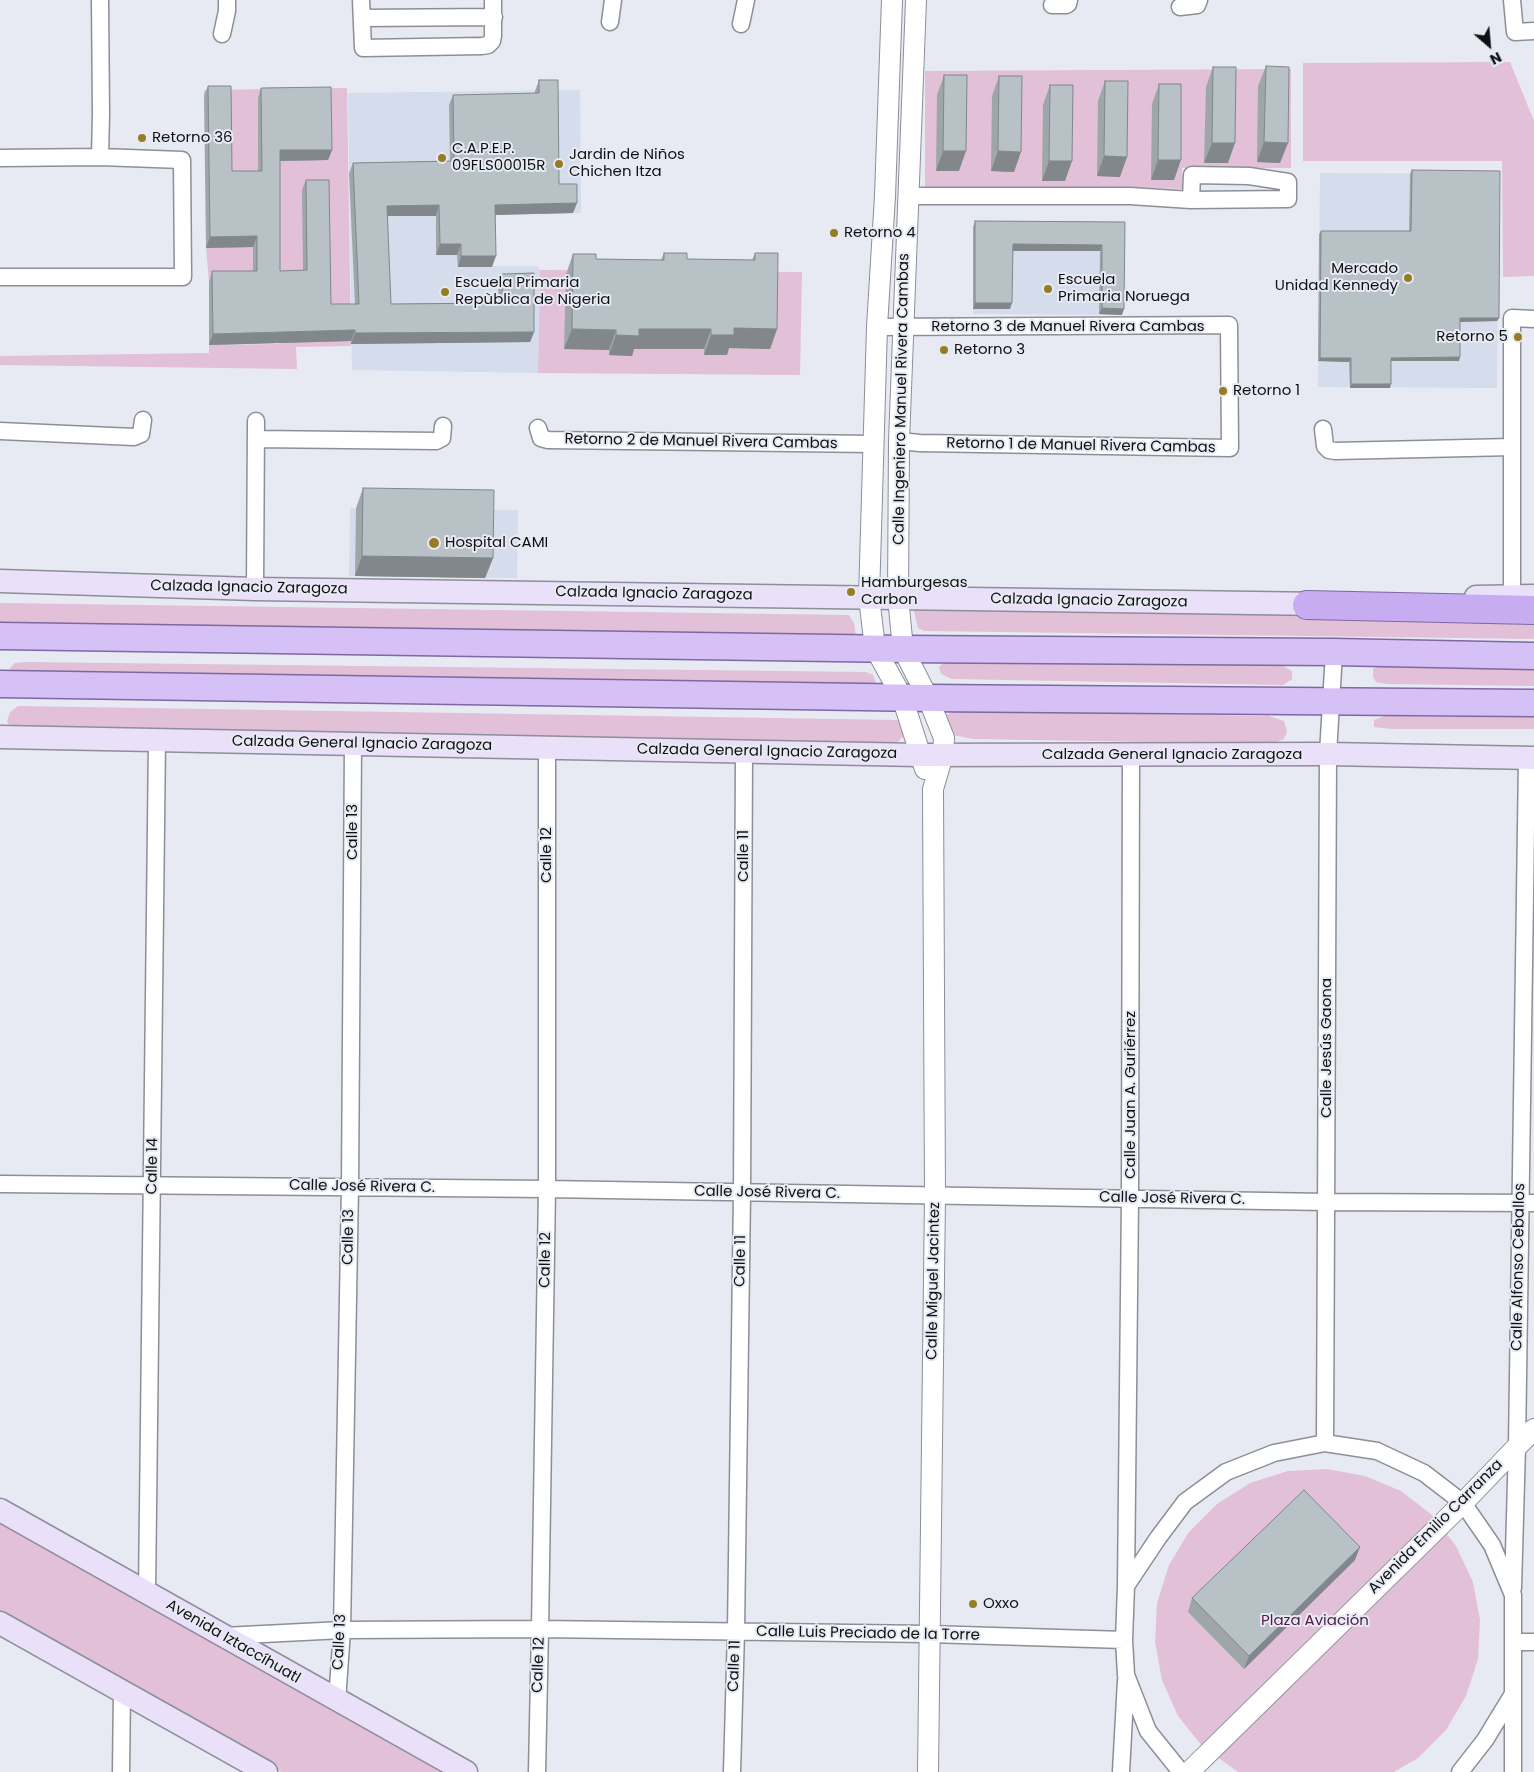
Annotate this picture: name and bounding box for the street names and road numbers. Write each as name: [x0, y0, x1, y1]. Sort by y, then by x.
street label: Calle Ingeniero Manuel Rivera Cambas: [890, 253, 914, 545]
street label: Retorno 3 de Manuel Rivera Cambas: [931, 318, 1205, 336]
street label: Retorno 2 de Manuel Rivera Cambas: [564, 431, 838, 453]
street label: Retorno 1 de Manuel Rivera Cambas: [946, 435, 1216, 457]
street label: Calzada Ignacio Zaragoza: [150, 577, 348, 599]
street label: Calzada Ignacio Zaragoza: [555, 583, 753, 605]
street label: Calzada Ignacio Zaragoza: [990, 590, 1188, 612]
street label: Calzada General Ignacio Zaragoza: [232, 733, 492, 755]
street label: Calzada General Ignacio Zaragoza: [637, 741, 897, 763]
street label: Calzada General Ignacio Zaragoza: [1042, 746, 1302, 764]
street label: Calle 13: [344, 804, 362, 860]
street label: Calle 12: [538, 827, 556, 883]
street label: Calle 11: [735, 830, 753, 882]
street label: Calle Jesús Gaona: [1318, 978, 1336, 1118]
street label: Calle Juan A. Guriérrez: [1122, 1011, 1140, 1179]
street label: Calle 14: [144, 1138, 162, 1194]
street label: Calle José Rivera C.: [289, 1177, 435, 1197]
street label: Calle José Rivera C.: [694, 1183, 840, 1203]
street label: Calle Alfonso Ceballos: [1509, 1183, 1529, 1351]
street label: Calle José Rivera C.: [1099, 1189, 1245, 1209]
street label: Calle Miguel Jacintez: [924, 1202, 944, 1360]
street label: Calle 13: [340, 1209, 358, 1265]
street label: Calle 12: [537, 1232, 555, 1288]
street label: Calle 11: [732, 1235, 750, 1287]
street label: Avenida Emilio Carranza: [1365, 1456, 1507, 1598]
street label: Avenida Iztaccíhuatl: [163, 1596, 303, 1688]
street label: Calle 13: [330, 1614, 350, 1670]
street label: Calle Luis Preciado de la Torre: [756, 1623, 980, 1645]
street label: Calle 12: [529, 1637, 549, 1693]
street label: Calle 11: [725, 1640, 745, 1692]

